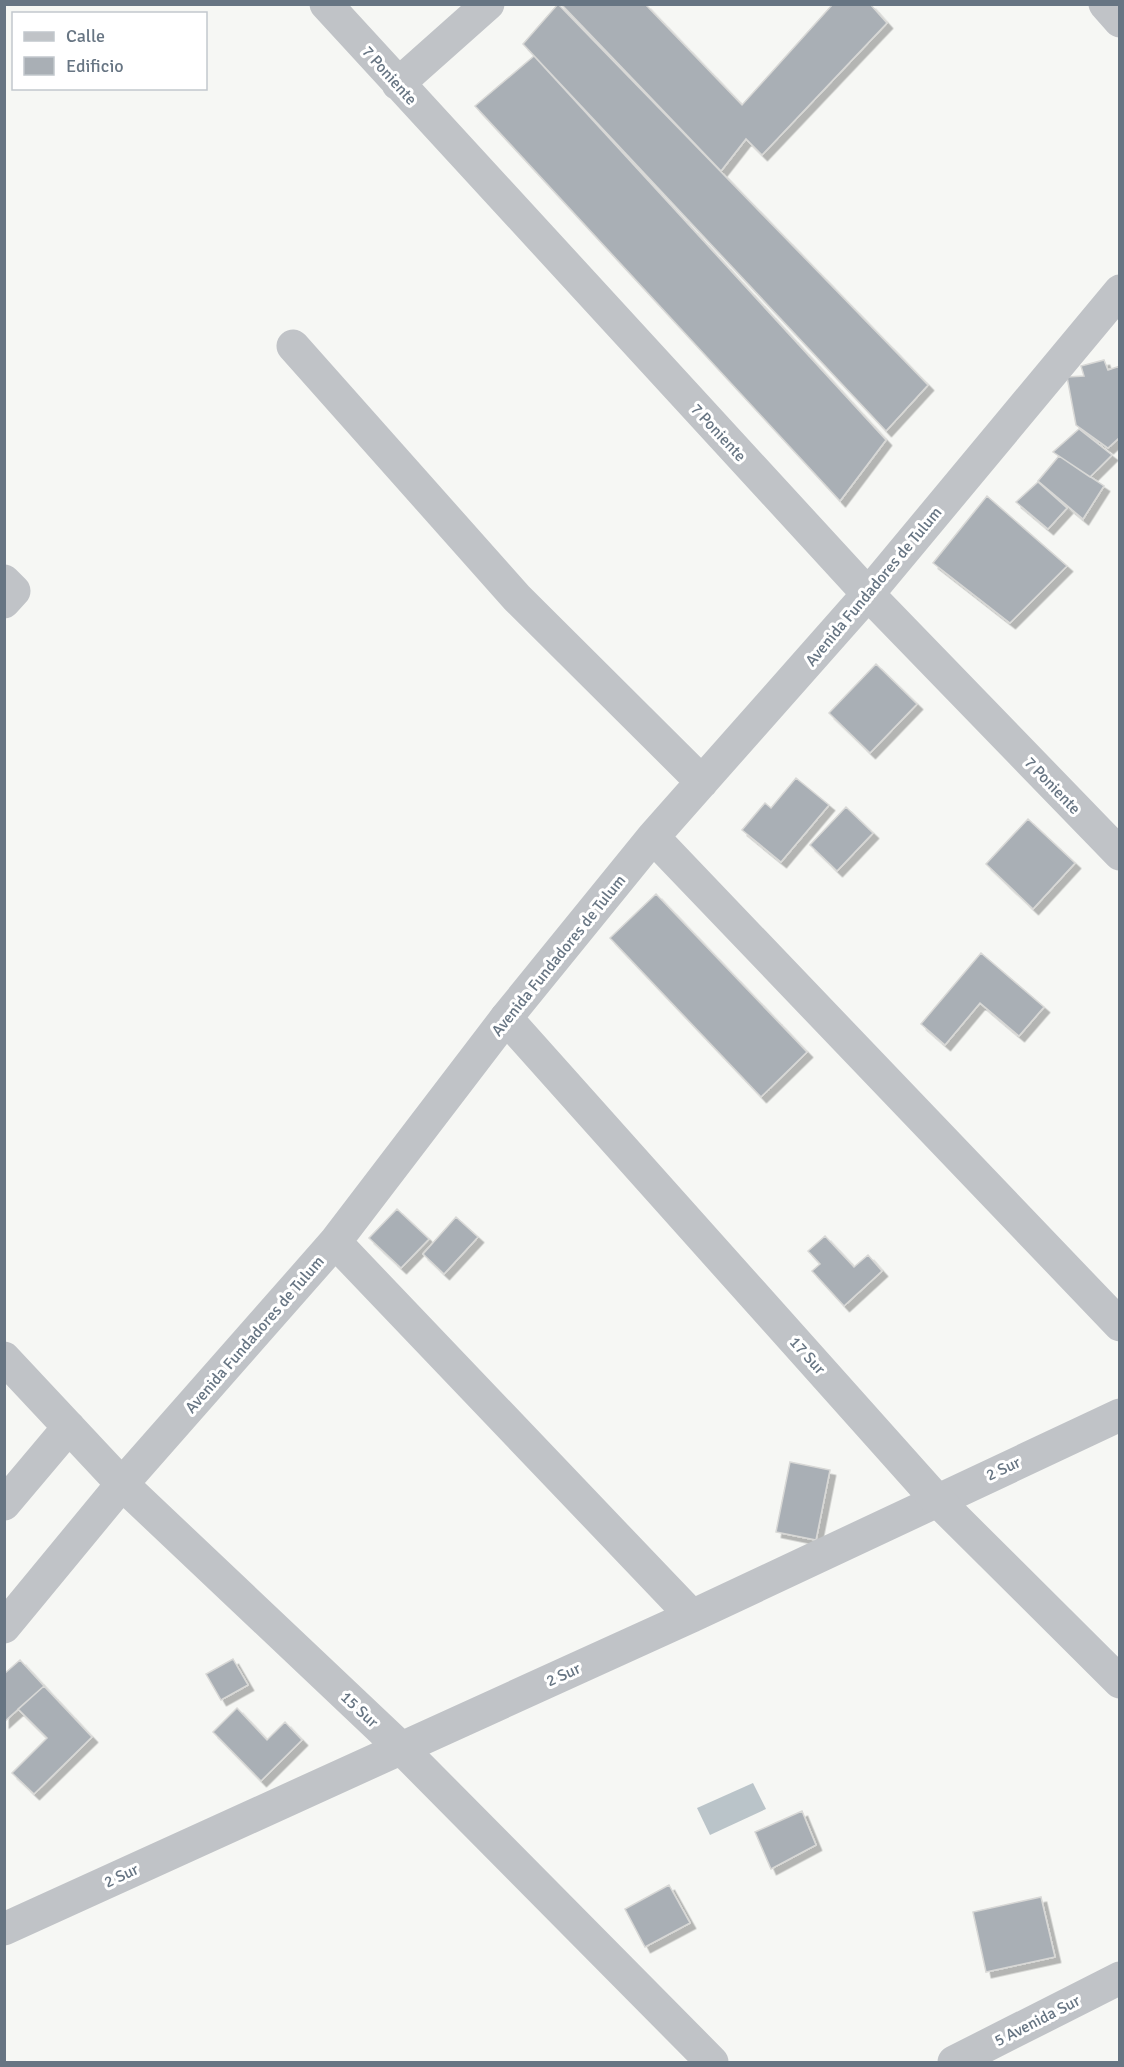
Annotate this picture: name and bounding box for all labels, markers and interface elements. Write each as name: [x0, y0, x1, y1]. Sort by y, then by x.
legend: [12, 12, 207, 90]
text: Calle: [66, 25, 105, 47]
street label: 7 Poniente: [358, 42, 421, 109]
text: Edificio: [66, 55, 124, 77]
street label: 7 Poniente: [686, 399, 750, 466]
street label: Avenida Fundadores de Tulum: [801, 503, 946, 670]
street label: 7 Poniente: [1020, 753, 1085, 819]
street label: Avenida Fundadores de Tulum: [487, 871, 630, 1040]
street label: Avenida Fundadores de Tulum: [181, 1252, 329, 1417]
street label: 17 Sur: [785, 1333, 830, 1379]
street label: 2 Sur: [983, 1452, 1024, 1486]
street label: 2 Sur: [543, 1658, 584, 1691]
street label: 15 Sur: [336, 1687, 382, 1732]
street label: 2 Sur: [101, 1859, 142, 1893]
street label: 5 Avenida Sur: [991, 1991, 1084, 2051]

